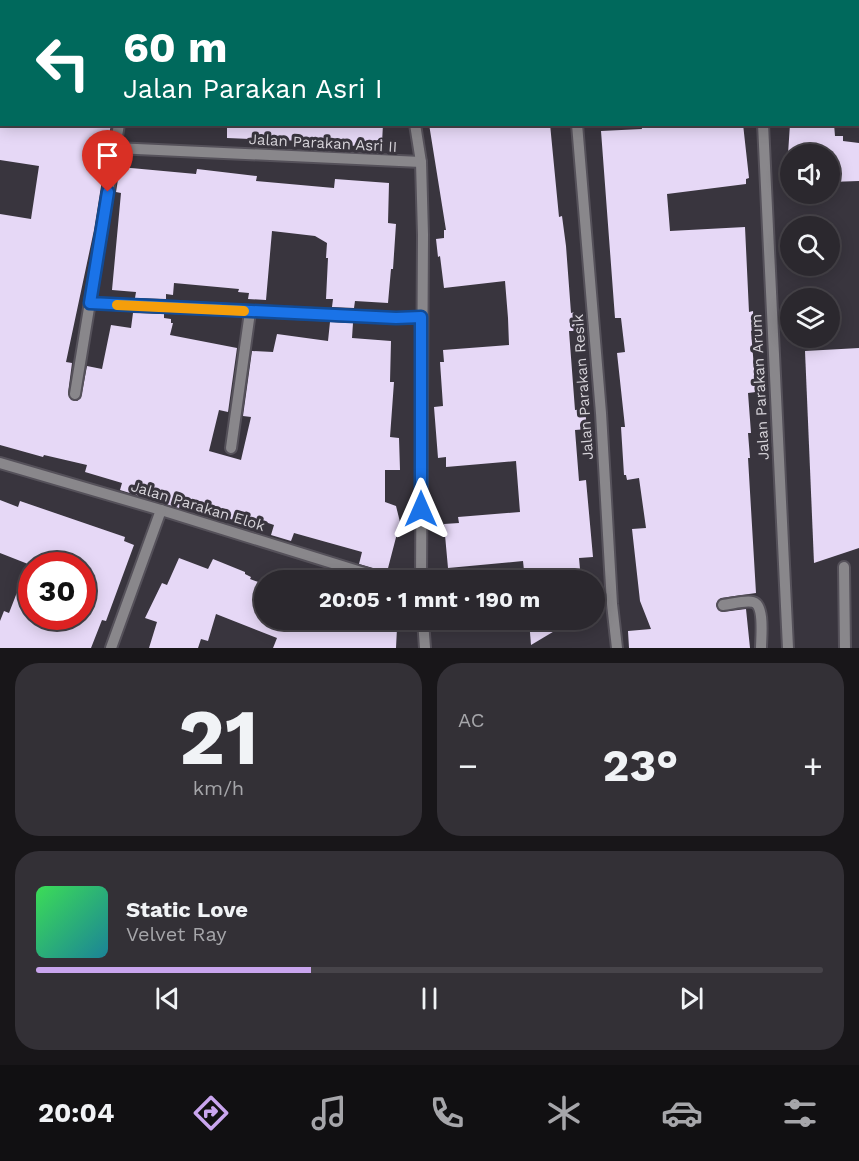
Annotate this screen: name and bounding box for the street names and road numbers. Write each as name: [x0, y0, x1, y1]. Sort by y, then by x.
street label: Jalan Parakan Asri II: [248, 130, 398, 156]
street label: Jalan Parakan Resik: [569, 313, 597, 461]
street label: Jalan Parakan Arum: [747, 313, 773, 461]
street label: Jalan Parakan Elok: [129, 477, 268, 535]

